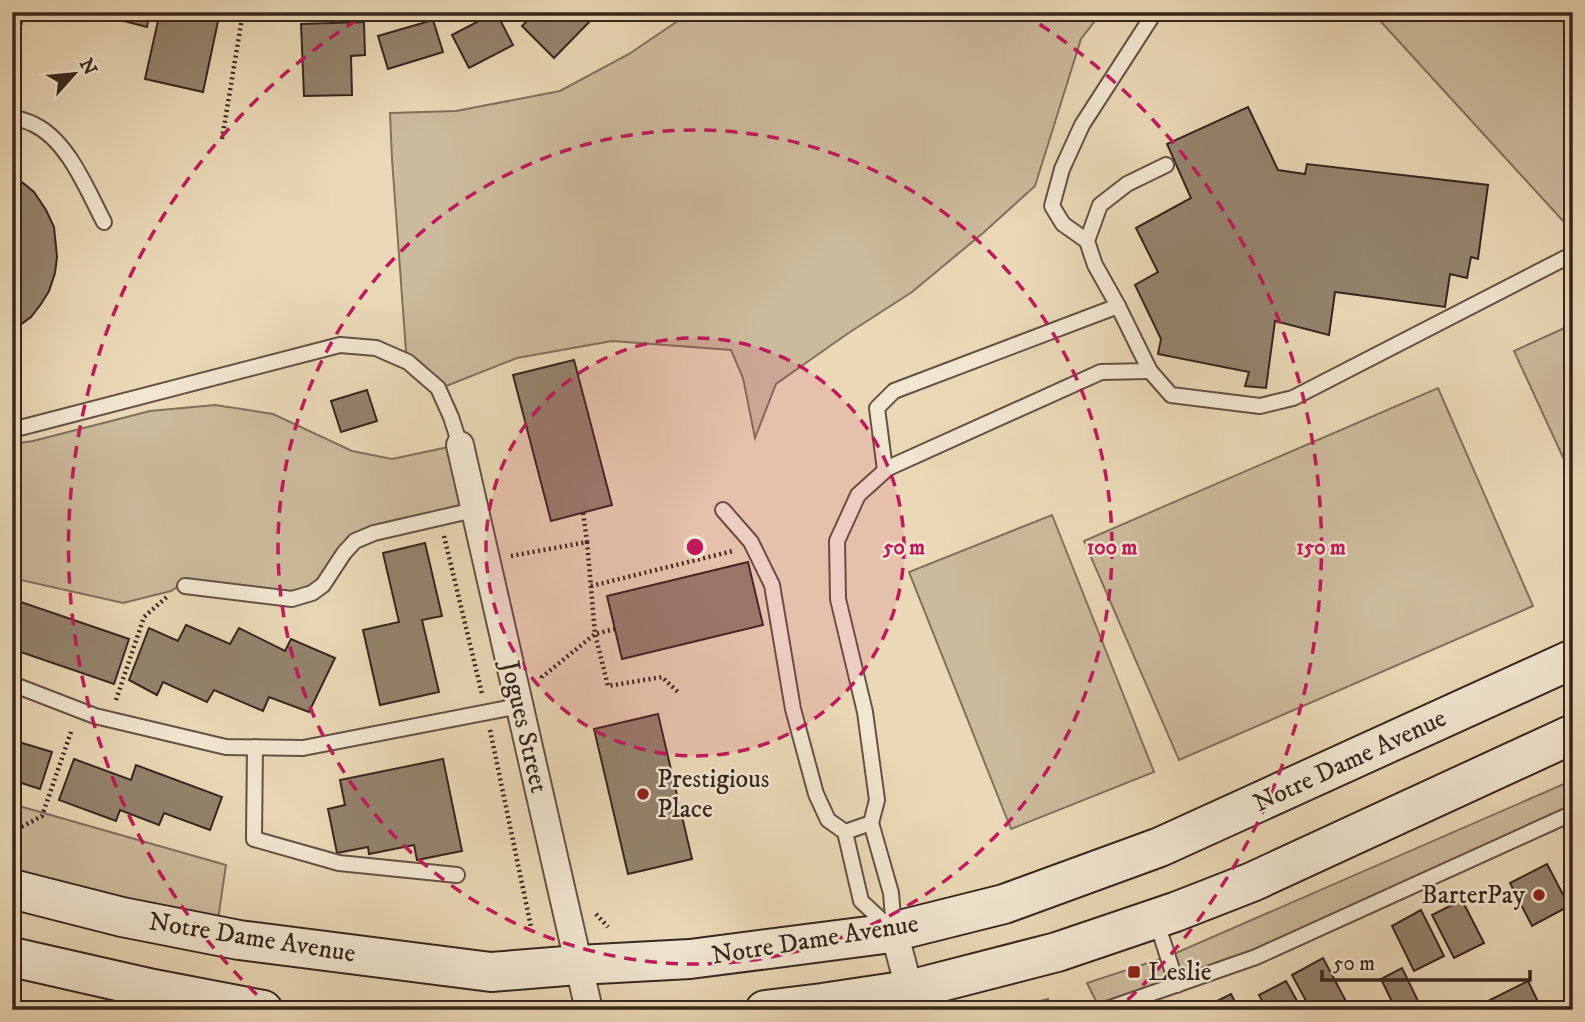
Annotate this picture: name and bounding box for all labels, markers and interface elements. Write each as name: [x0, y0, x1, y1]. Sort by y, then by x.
north arrow: [38, 38, 108, 108]
text: N: [74, 55, 102, 79]
centre of rings: [683, 535, 707, 559]
text: 50 m: [882, 535, 925, 561]
text: 100 m: [1087, 535, 1137, 561]
text: 150 m: [1296, 535, 1346, 561]
street label: Jogues Street: [492, 656, 555, 796]
street label: Notre Dame Avenue: [1248, 702, 1452, 820]
place label: Prestigious Place: [657, 763, 770, 826]
marker: Prestigious Place: [635, 786, 651, 802]
place label: BarterPay: [1421, 879, 1526, 912]
marker: BarterPay: [1531, 887, 1547, 903]
street label: Notre Dame Avenue: [146, 905, 358, 971]
street label: Notre Dame Avenue: [709, 907, 921, 973]
scale bar: [1322, 938, 1531, 982]
text: 50 m: [1333, 951, 1375, 977]
place label: Leslie: [1148, 956, 1211, 989]
marker: Leslie: [1126, 964, 1142, 980]

